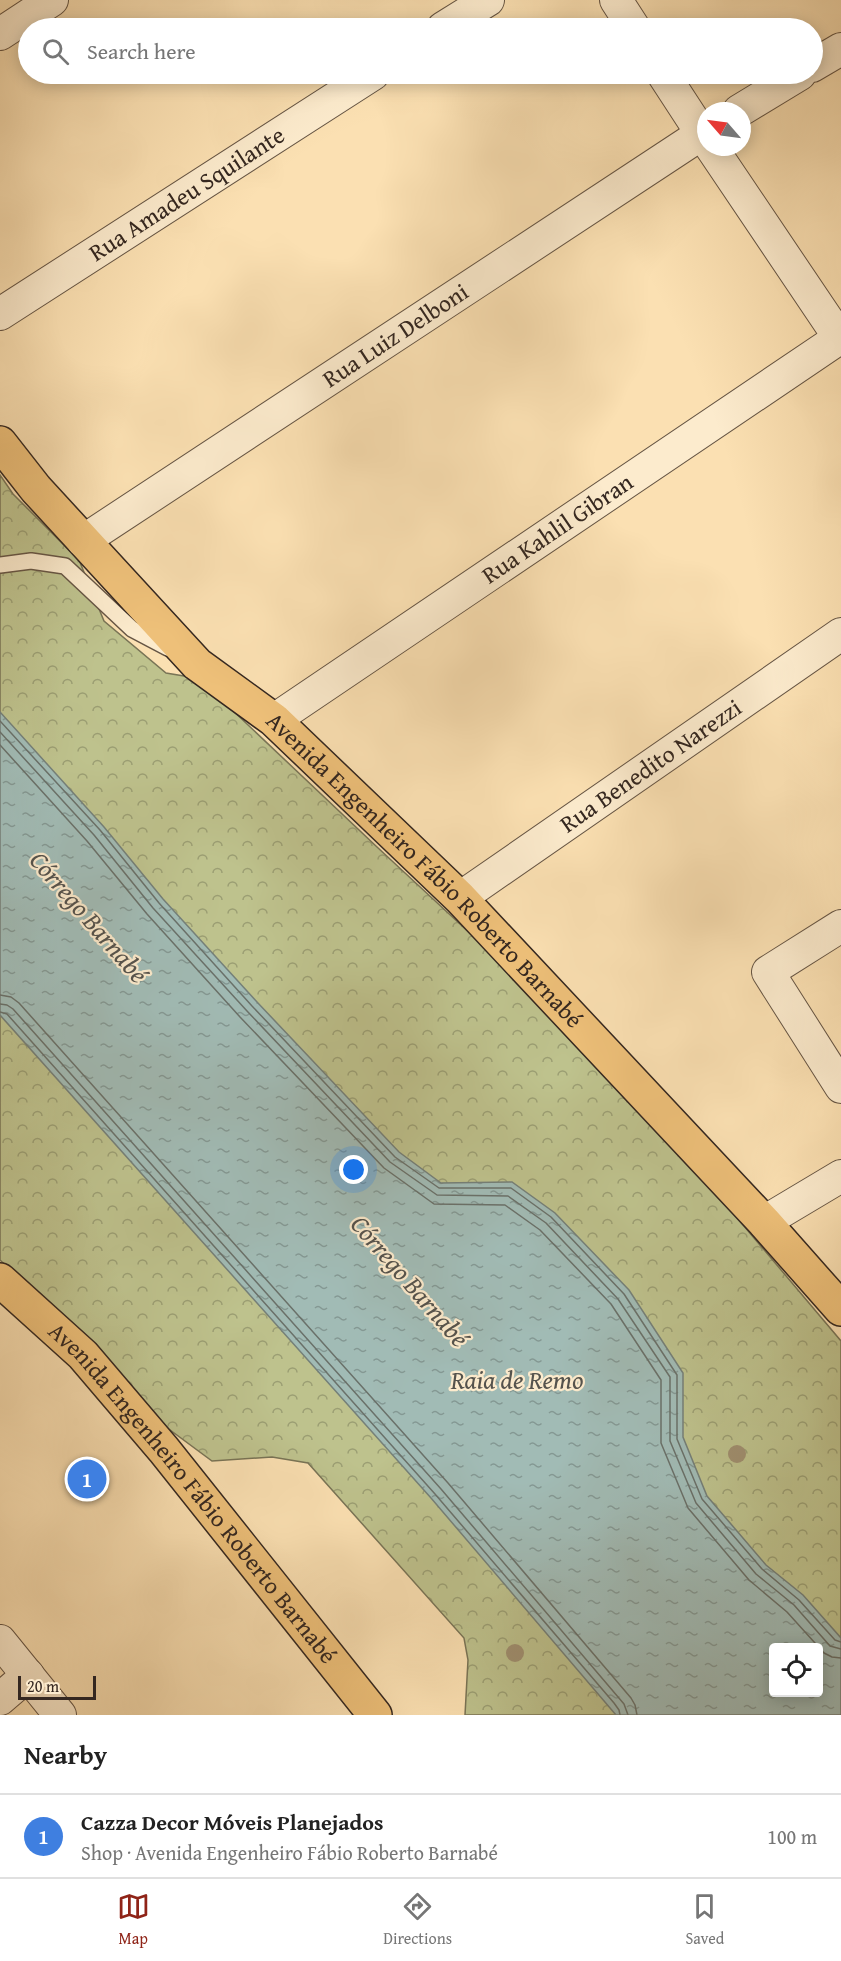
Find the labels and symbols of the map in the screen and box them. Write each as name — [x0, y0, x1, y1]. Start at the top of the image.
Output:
north arrow — [697, 102, 751, 156]
street label: Rua Amadeu Squilante — [82, 117, 291, 270]
street label: Rua Luiz Delboni — [315, 274, 475, 396]
street label: Rua Kahlil Gibran — [474, 464, 640, 592]
street label: Rua Benedito Narezzi — [552, 690, 749, 841]
street label: Avenida Engenheiro Fábio Roberto Barnabé — [259, 703, 591, 1036]
water label: Córrego Barnabé — [21, 842, 159, 993]
your location — [339, 1155, 368, 1184]
water label: Córrego Barnabé — [342, 1206, 480, 1357]
street label: Avenida Engenheiro Fábio Roberto Barnabé — [41, 1314, 346, 1671]
water label: Raia de Remo — [450, 1360, 583, 1399]
pin: 1 — [68, 1456, 106, 1502]
scale bar — [18, 1673, 96, 1700]

